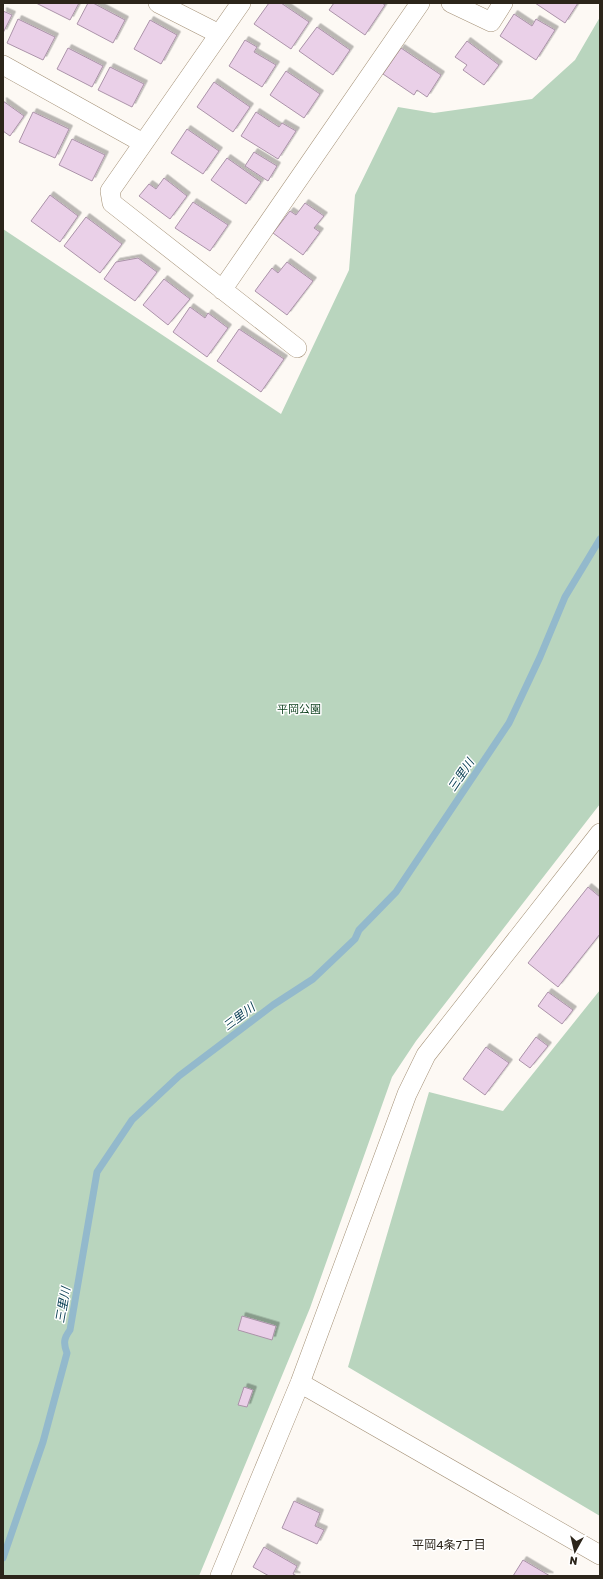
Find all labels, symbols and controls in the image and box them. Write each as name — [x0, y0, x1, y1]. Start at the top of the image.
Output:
park label: 平岡公園 — [277, 703, 321, 716]
water label: 三里川 — [445, 755, 478, 794]
water label: 三里川 — [220, 999, 259, 1033]
water label: 三里川 — [53, 1284, 73, 1324]
north arrow — [555, 1531, 595, 1571]
district label: 平岡4条7丁目 — [412, 1538, 486, 1552]
text: N — [569, 1553, 579, 1567]

